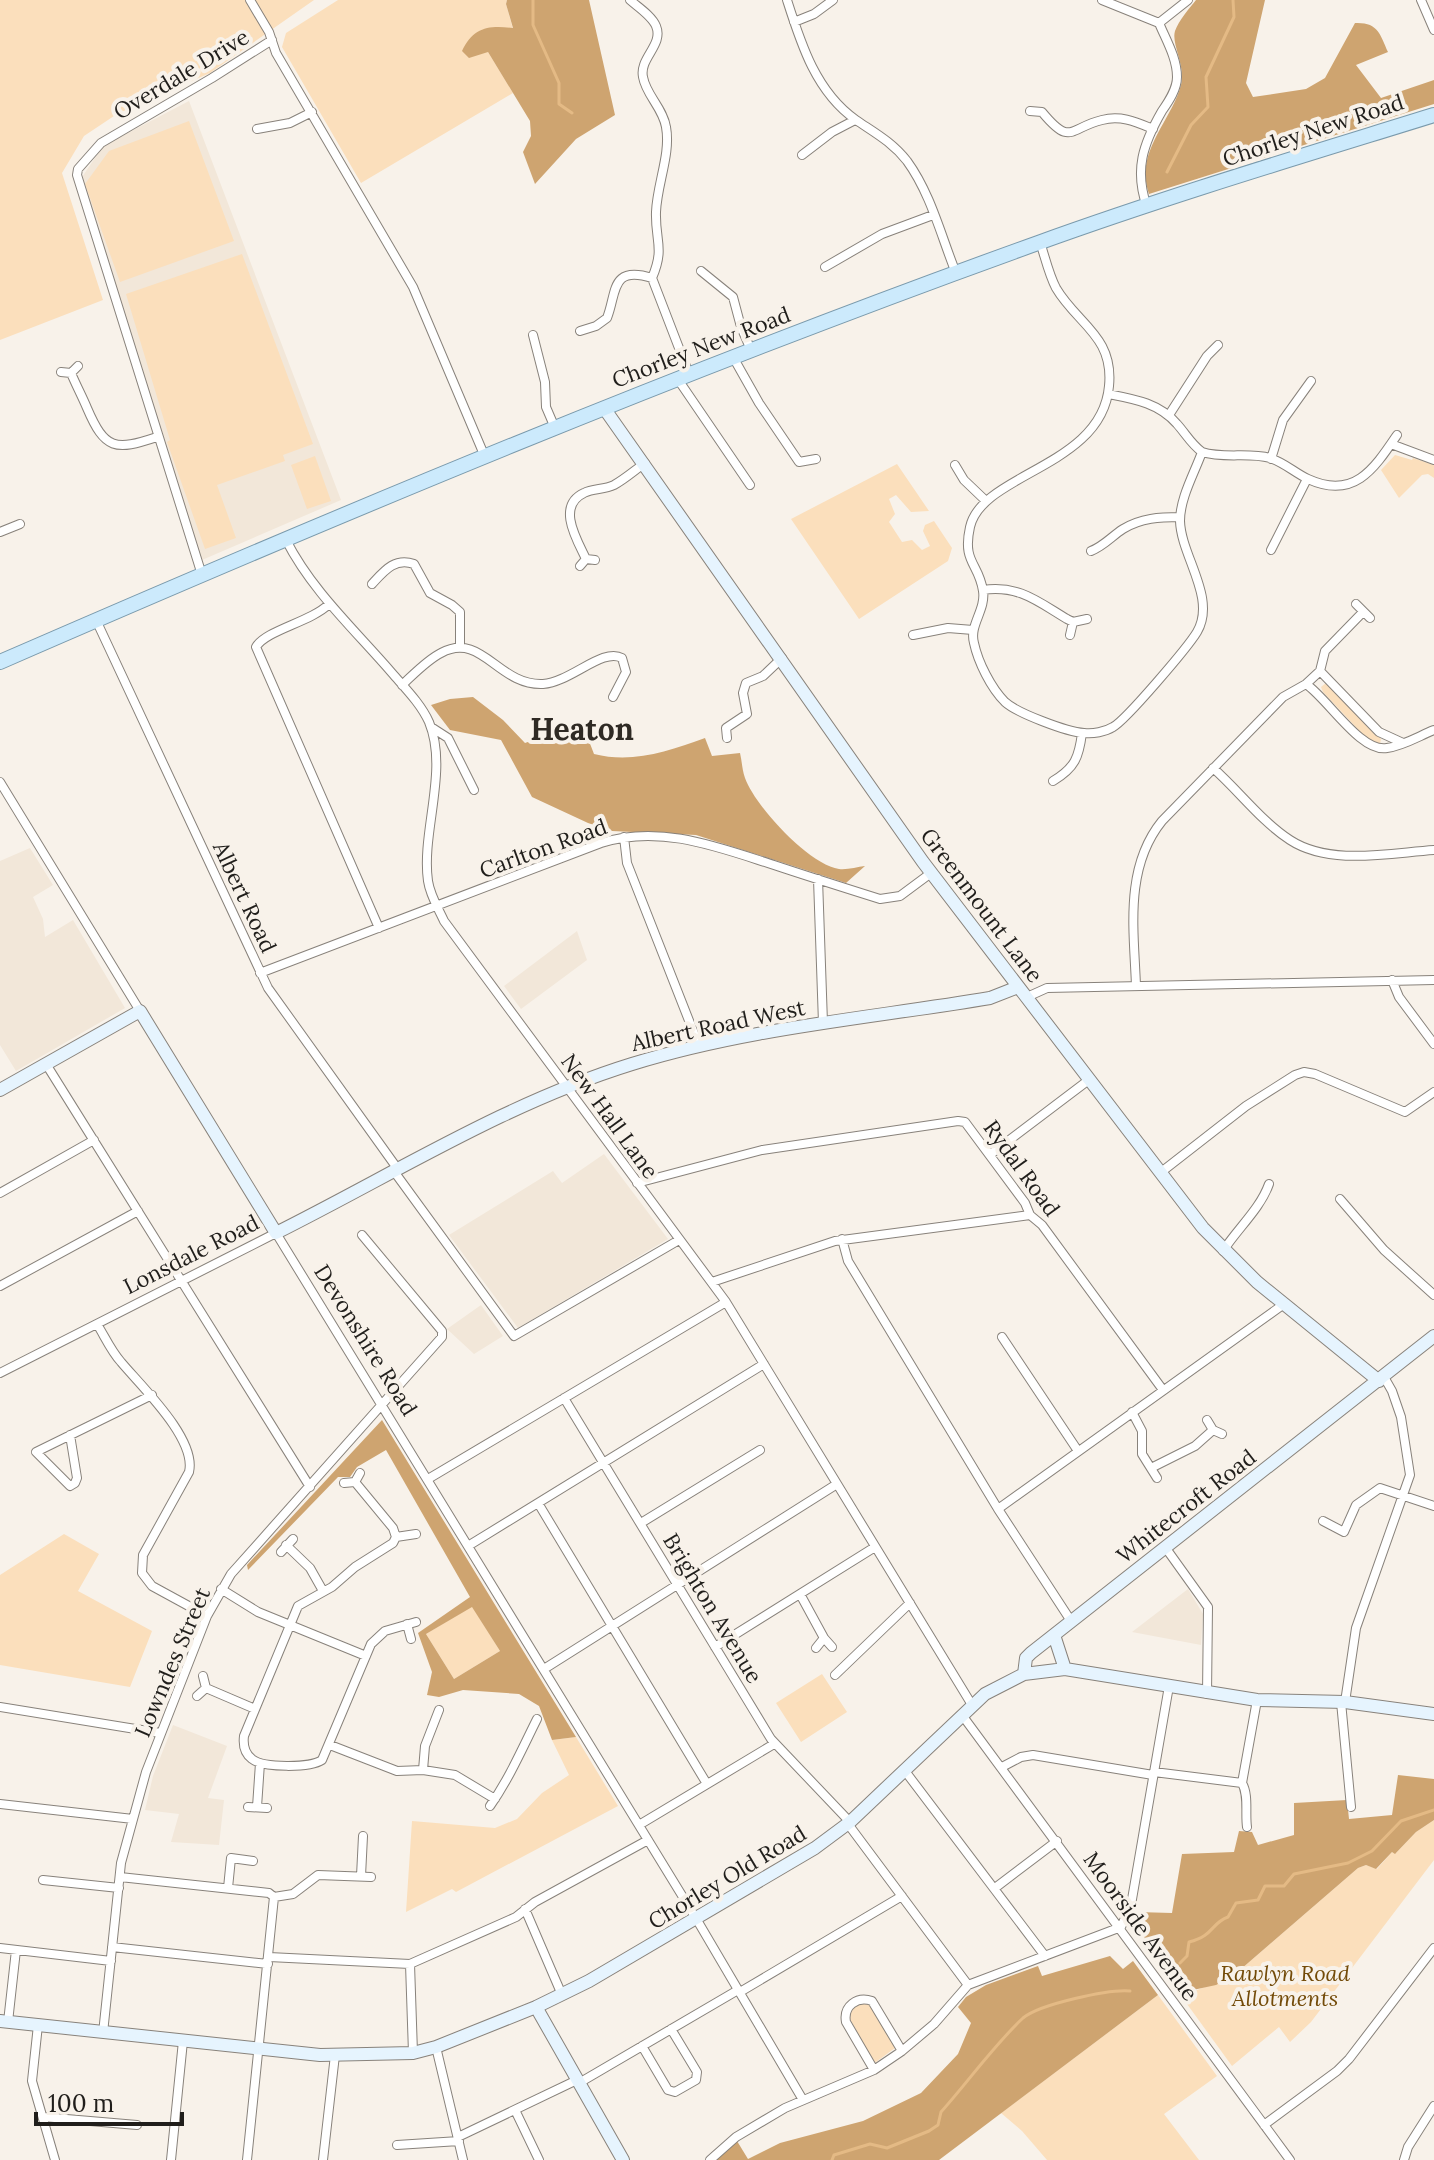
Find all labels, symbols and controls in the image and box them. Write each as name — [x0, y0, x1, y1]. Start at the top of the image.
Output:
street label: Overdale Drive — [108, 23, 254, 125]
street label: Chorley New Road — [1219, 87, 1407, 173]
street label: Chorley New Road — [608, 300, 794, 394]
district label: Heaton — [530, 710, 634, 748]
street label: Carlton Road — [475, 812, 611, 884]
street label: Greenmount Lane — [915, 822, 1049, 988]
street label: Albert Road — [207, 836, 283, 957]
street label: Albert Road West — [628, 993, 808, 1057]
street label: New Hall Lane — [555, 1048, 665, 1184]
street label: Rydal Road — [978, 1114, 1066, 1222]
street label: Lonsdale Road — [119, 1208, 263, 1300]
street label: Devonshire Road — [308, 1259, 424, 1421]
street label: Whitecroft Road — [1111, 1443, 1261, 1569]
street label: Brighton Avenue — [657, 1528, 769, 1688]
street label: Lowndes Street — [128, 1583, 216, 1741]
street label: Chorley Old Road — [643, 1819, 811, 1935]
street label: Moorside Avenue — [1078, 1846, 1204, 2006]
park label: Rawlyn Road Allotments — [1220, 1959, 1351, 2012]
scale bar — [36, 2076, 182, 2126]
text: 100 m — [48, 2088, 114, 2119]

